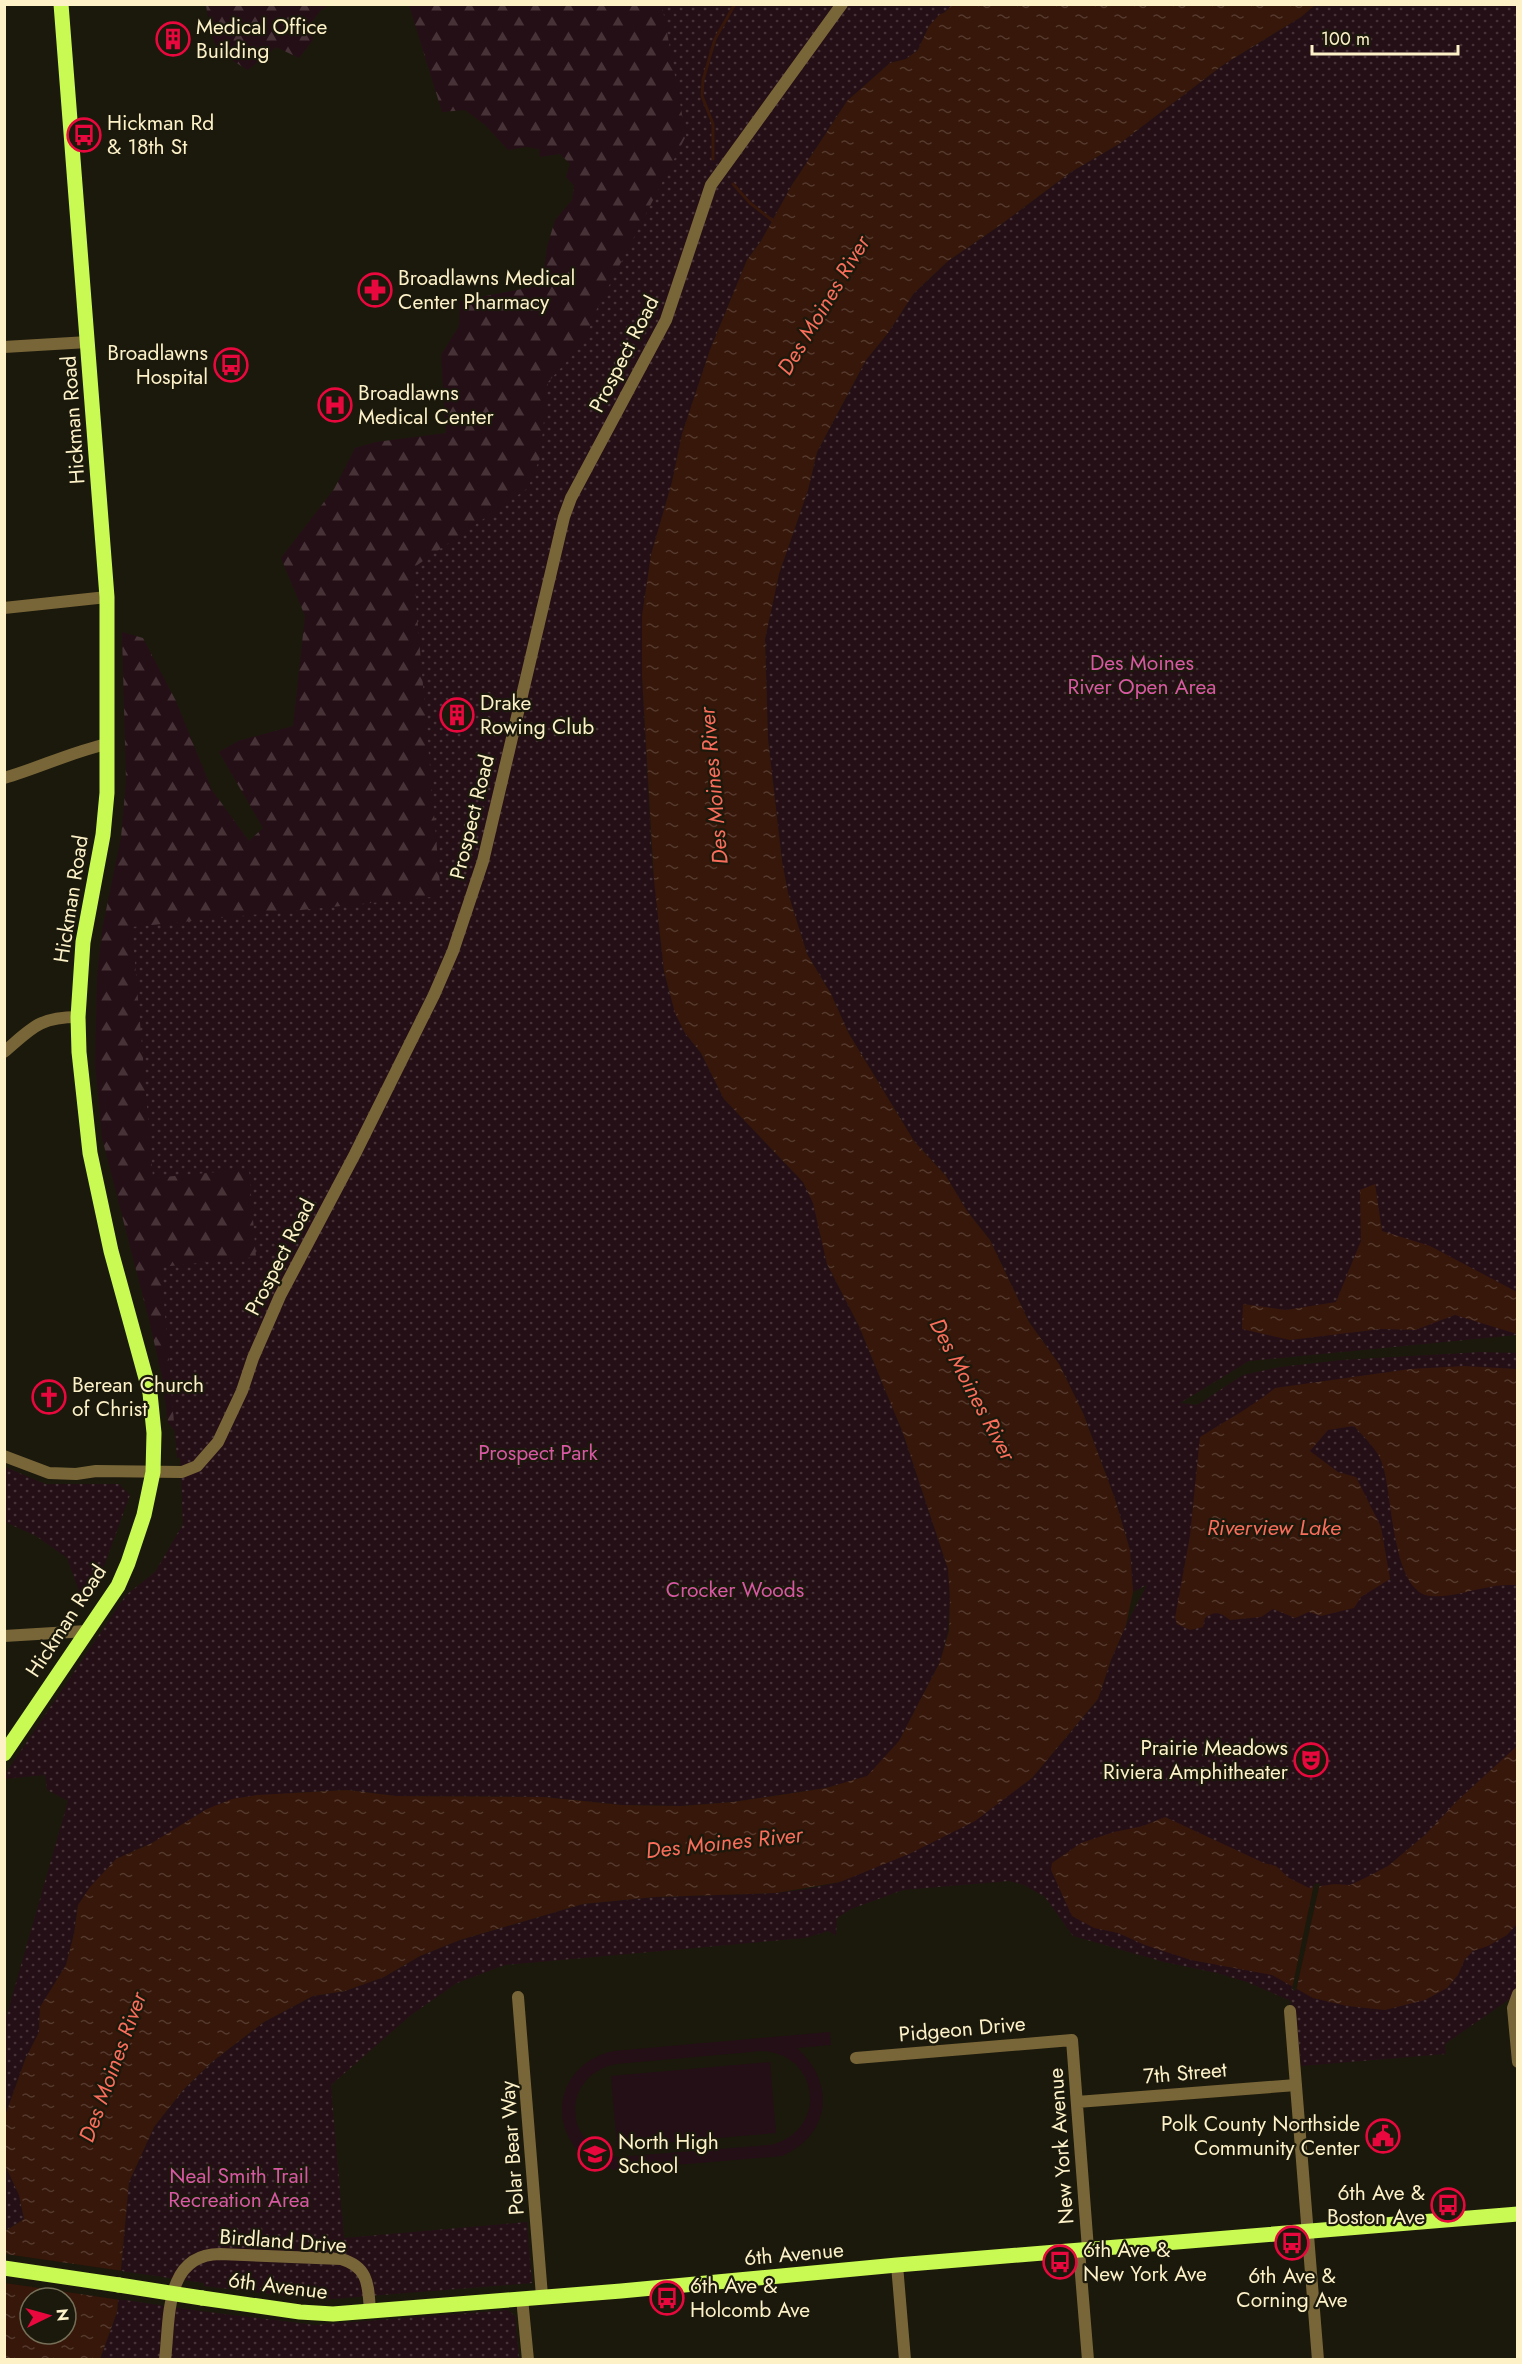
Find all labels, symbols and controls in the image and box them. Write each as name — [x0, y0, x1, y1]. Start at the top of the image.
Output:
place label: Medical Office Building — [196, 12, 328, 66]
scale bar — [1312, 18, 1458, 56]
building icon: Medical Office Building — [155, 21, 191, 57]
text: 100 m — [1321, 26, 1370, 52]
place label: Hickman Rd & 18th St — [107, 108, 214, 162]
bus stop icon: Hickman Rd & 18th St — [66, 117, 102, 153]
water label: Des Moines River — [769, 228, 878, 381]
place label: Broadlawns Medical Center Pharmacy — [398, 263, 575, 317]
pharmacy icon: Broadlawns Medical Center Pharmacy — [357, 272, 393, 308]
street label: Prospect Road — [582, 290, 666, 418]
place label: Broadlawns Hospital — [107, 338, 208, 392]
bus stop icon: Broadlawns Hospital — [213, 347, 249, 383]
street label: Hickman Road — [54, 355, 92, 485]
place label: Broadlawns Medical Center — [358, 378, 495, 432]
hospital icon: Broadlawns Medical Center — [317, 387, 353, 423]
park label: Des Moines River Open Area — [1068, 648, 1216, 702]
place label: Drake Rowing Club — [480, 688, 594, 742]
building icon: Drake Rowing Club — [439, 697, 475, 733]
water label: Des Moines River — [690, 704, 736, 866]
street label: Prospect Road — [442, 752, 502, 882]
street label: Hickman Road — [46, 833, 96, 965]
street label: Prospect Road — [238, 1193, 322, 1321]
water label: Des Moines River — [922, 1312, 1025, 1468]
place label: Berean Church of Christ — [72, 1370, 204, 1424]
church icon: Berean Church of Christ — [31, 1379, 67, 1415]
park label: Prospect Park — [478, 1438, 598, 1468]
water label: Riverview Lake — [1207, 1511, 1341, 1543]
street label: Hickman Road — [18, 1559, 114, 1683]
park label: Crocker Woods — [666, 1575, 804, 1605]
place label: Prairie Meadows Riviera Amphitheater — [1103, 1733, 1289, 1787]
theatre icon: Prairie Meadows Riviera Amphitheater — [1293, 1742, 1329, 1778]
water label: Des Moines River — [644, 1818, 806, 1866]
water label: Des Moines River — [70, 1986, 155, 2146]
street label: Pidgeon Drive — [897, 2008, 1027, 2049]
street label: 7th Street — [1142, 2054, 1228, 2092]
street label: New York Avenue — [1041, 2067, 1081, 2225]
street label: Polar Bear Way — [492, 2079, 532, 2216]
place label: Polk County Northside Community Center — [1161, 2109, 1361, 2163]
public building icon: Polk County Northside Community Center — [1365, 2118, 1401, 2154]
place label: North High School — [618, 2127, 719, 2181]
school or university icon: North High School — [577, 2136, 613, 2172]
park label: Neal Smith Trail Recreation Area — [168, 2161, 310, 2215]
place label: 6th Ave & Boston Ave — [1327, 2178, 1425, 2232]
bus stop icon: 6th Ave & Boston Ave — [1430, 2187, 1466, 2223]
street label: Birdland Drive — [218, 2222, 348, 2260]
bus stop icon: 6th Ave & Corning Ave — [1274, 2225, 1310, 2261]
street label: 6th Avenue — [743, 2235, 845, 2273]
place label: 6th Ave & New York Ave — [1083, 2235, 1207, 2289]
bus stop icon: 6th Ave & New York Ave — [1042, 2244, 1078, 2280]
place label: 6th Ave & Corning Ave — [1236, 2261, 1348, 2315]
street label: 6th Avenue — [227, 2265, 330, 2307]
place label: 6th Ave & Holcomb Ave — [690, 2271, 810, 2325]
bus stop icon: 6th Ave & Holcomb Ave — [649, 2280, 685, 2316]
north arrow — [18, 2286, 78, 2346]
text: N — [50, 2307, 74, 2322]

